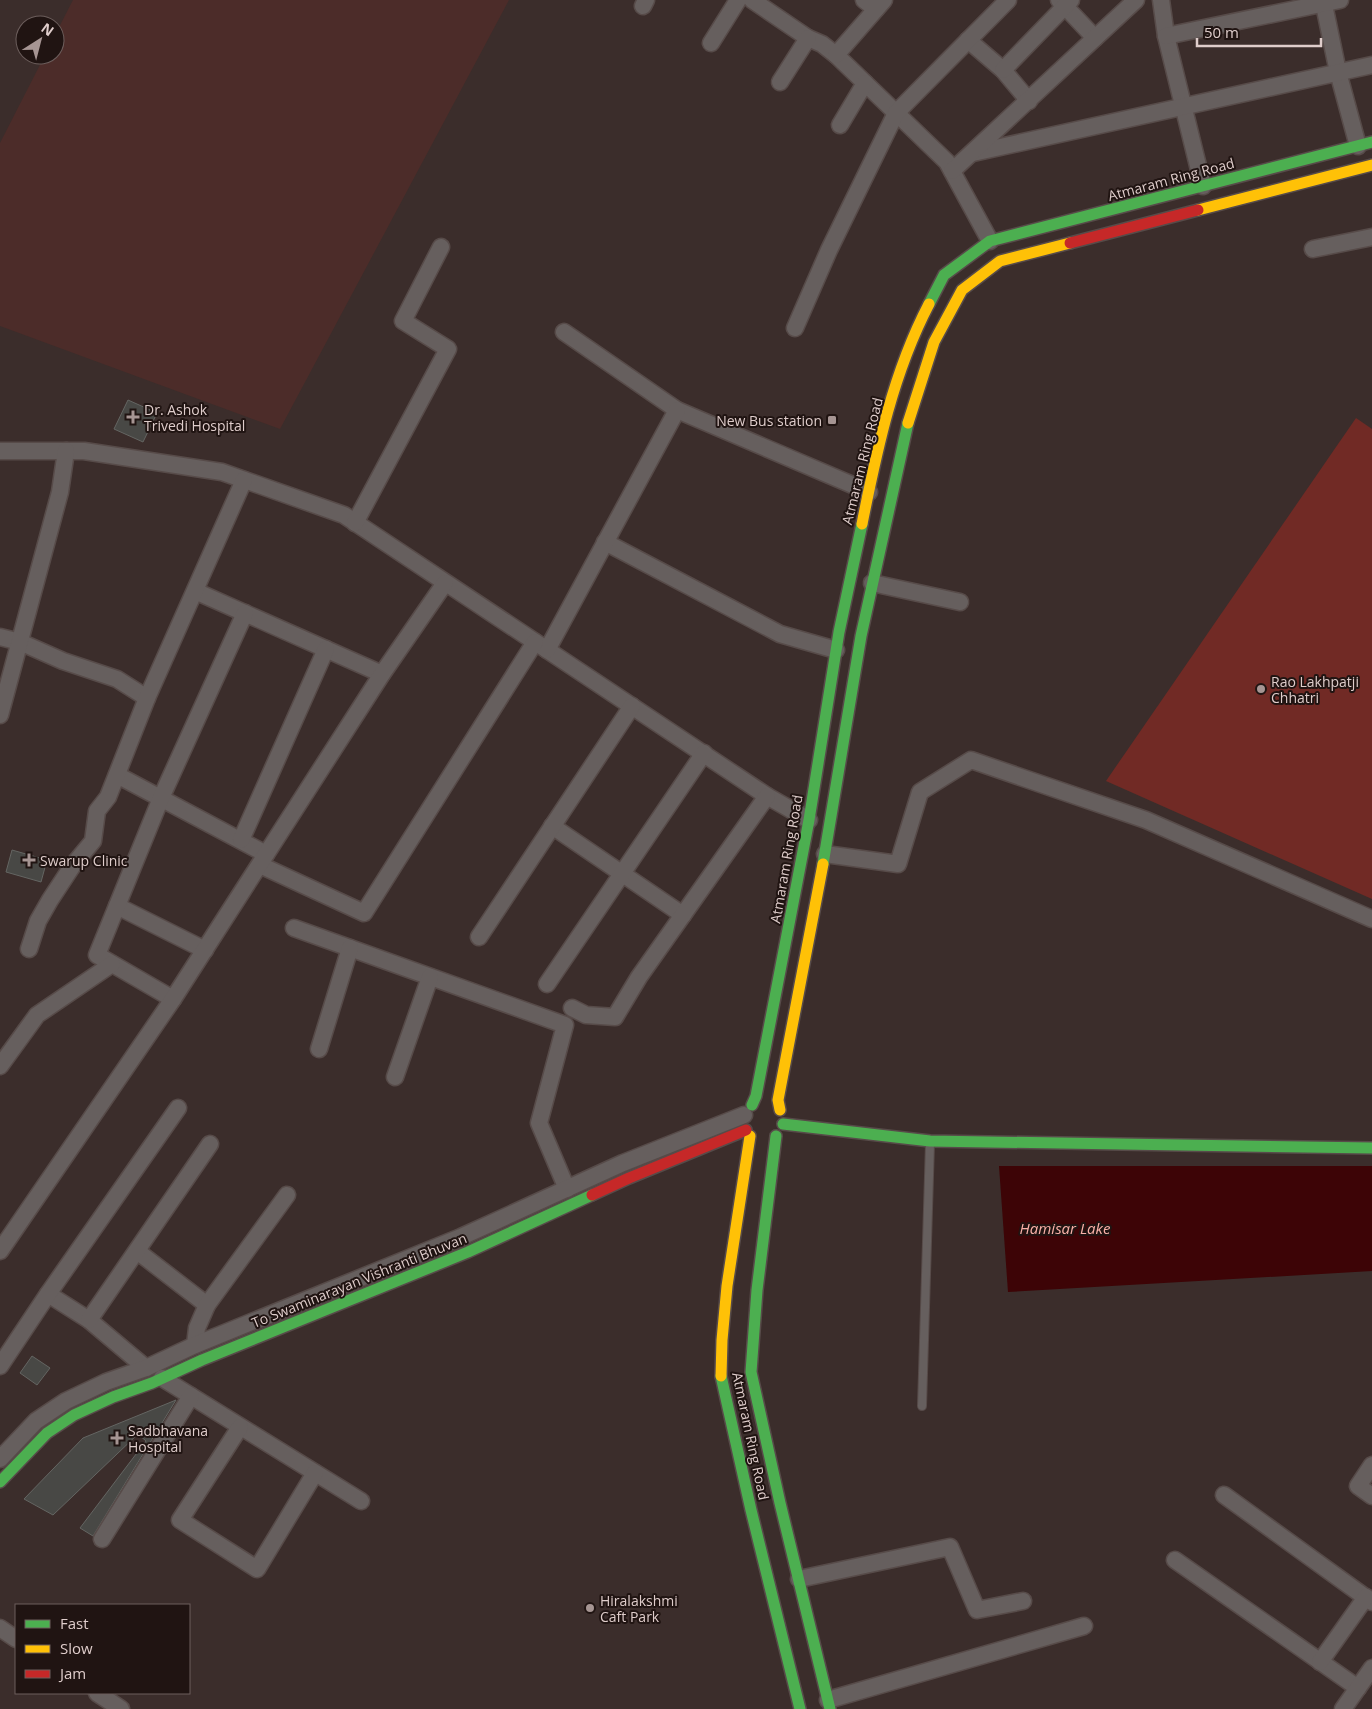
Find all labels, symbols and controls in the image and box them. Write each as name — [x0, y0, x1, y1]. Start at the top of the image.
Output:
north arrow — [15, 15, 65, 65]
scale bar — [1197, 15, 1321, 47]
text: N — [38, 18, 58, 40]
text: 50 m — [1204, 22, 1239, 42]
street label: Atmaram Ring Road — [1106, 153, 1236, 205]
street label: Atmaram Ring Road — [837, 396, 887, 526]
place label: Dr. Ashok Trivedi Hospital — [144, 400, 245, 435]
marker: Dr. Ashok Trivedi Hospital — [126, 410, 140, 424]
place label: New Bus station — [716, 411, 822, 430]
marker: New Bus station — [826, 414, 838, 426]
place label: Rao Lakhpatji Chhatri — [1271, 672, 1359, 707]
marker: Rao Lakhpatji Chhatri — [1255, 683, 1267, 695]
street label: Atmaram Ring Road — [765, 793, 807, 925]
place label: Swarup Clinic — [40, 851, 128, 870]
marker: Swarup Clinic — [22, 853, 36, 867]
water label: Hamisar Lake — [1020, 1218, 1111, 1238]
street label: To Swaminarayan Vishranti Bhuvan — [249, 1228, 469, 1332]
street label: Atmaram Ring Road — [728, 1370, 774, 1502]
place label: Sadbhavana Hospital — [128, 1421, 208, 1456]
marker: Sadbhavana Hospital — [110, 1431, 124, 1445]
place label: Hiralakshmi Caft Park — [600, 1591, 678, 1626]
marker: Hiralakshmi Caft Park — [584, 1602, 596, 1614]
legend — [15, 1604, 190, 1694]
text: Fast — [60, 1613, 89, 1633]
text: Slow — [60, 1638, 93, 1658]
text: Jam — [58, 1663, 86, 1683]

